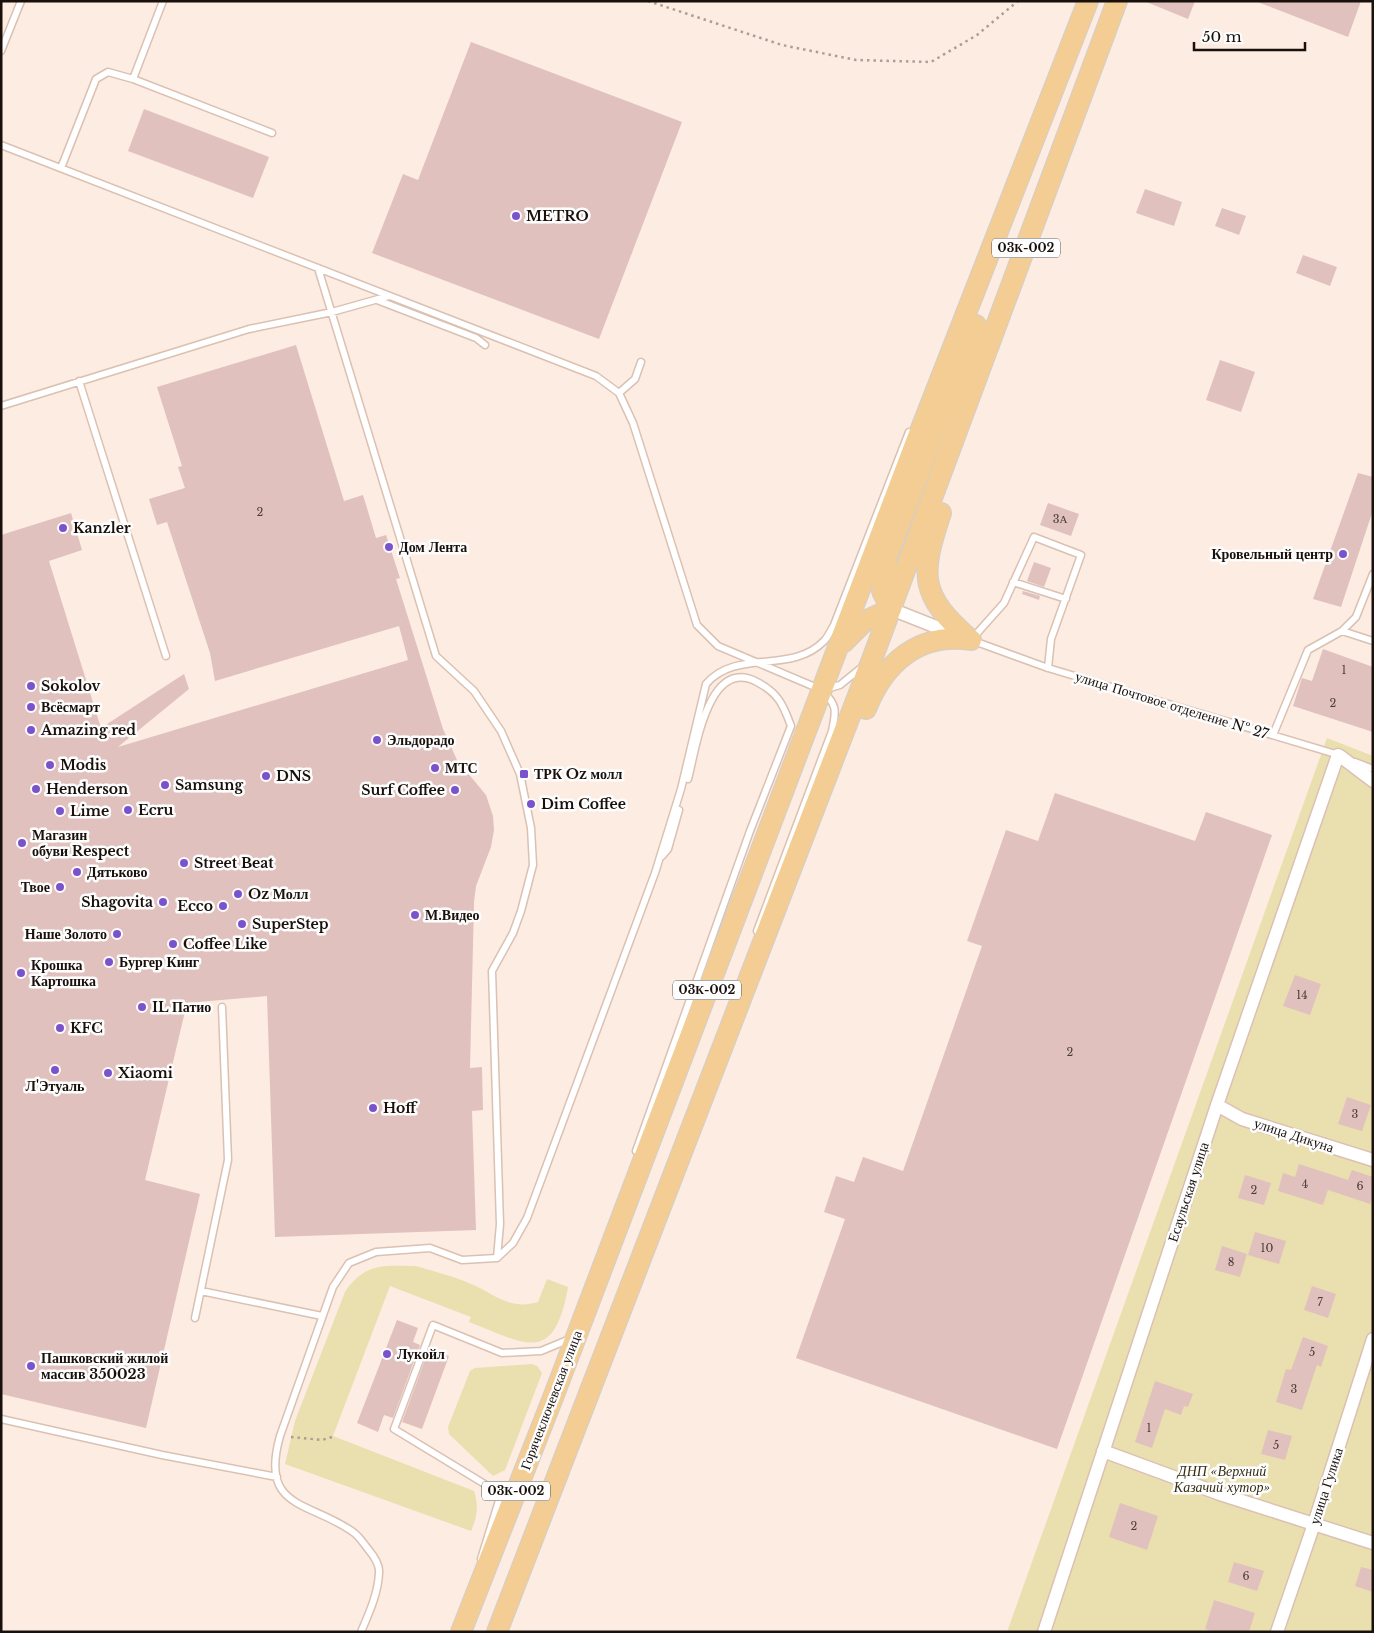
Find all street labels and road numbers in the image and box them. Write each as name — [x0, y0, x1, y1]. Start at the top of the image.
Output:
road number: 03К-002 — [992, 238, 1060, 258]
street label: улица Почтовое отделение № 27 — [1073, 667, 1272, 743]
road number: 03К-002 — [673, 980, 741, 1000]
street label: улица Дикуна — [1252, 1114, 1337, 1157]
street label: Есаульская улица — [1163, 1139, 1213, 1244]
street label: Горячеключевская улица — [516, 1327, 586, 1472]
street label: улица Гулика — [1305, 1445, 1347, 1527]
road number: 03К-002 — [482, 1482, 550, 1500]

